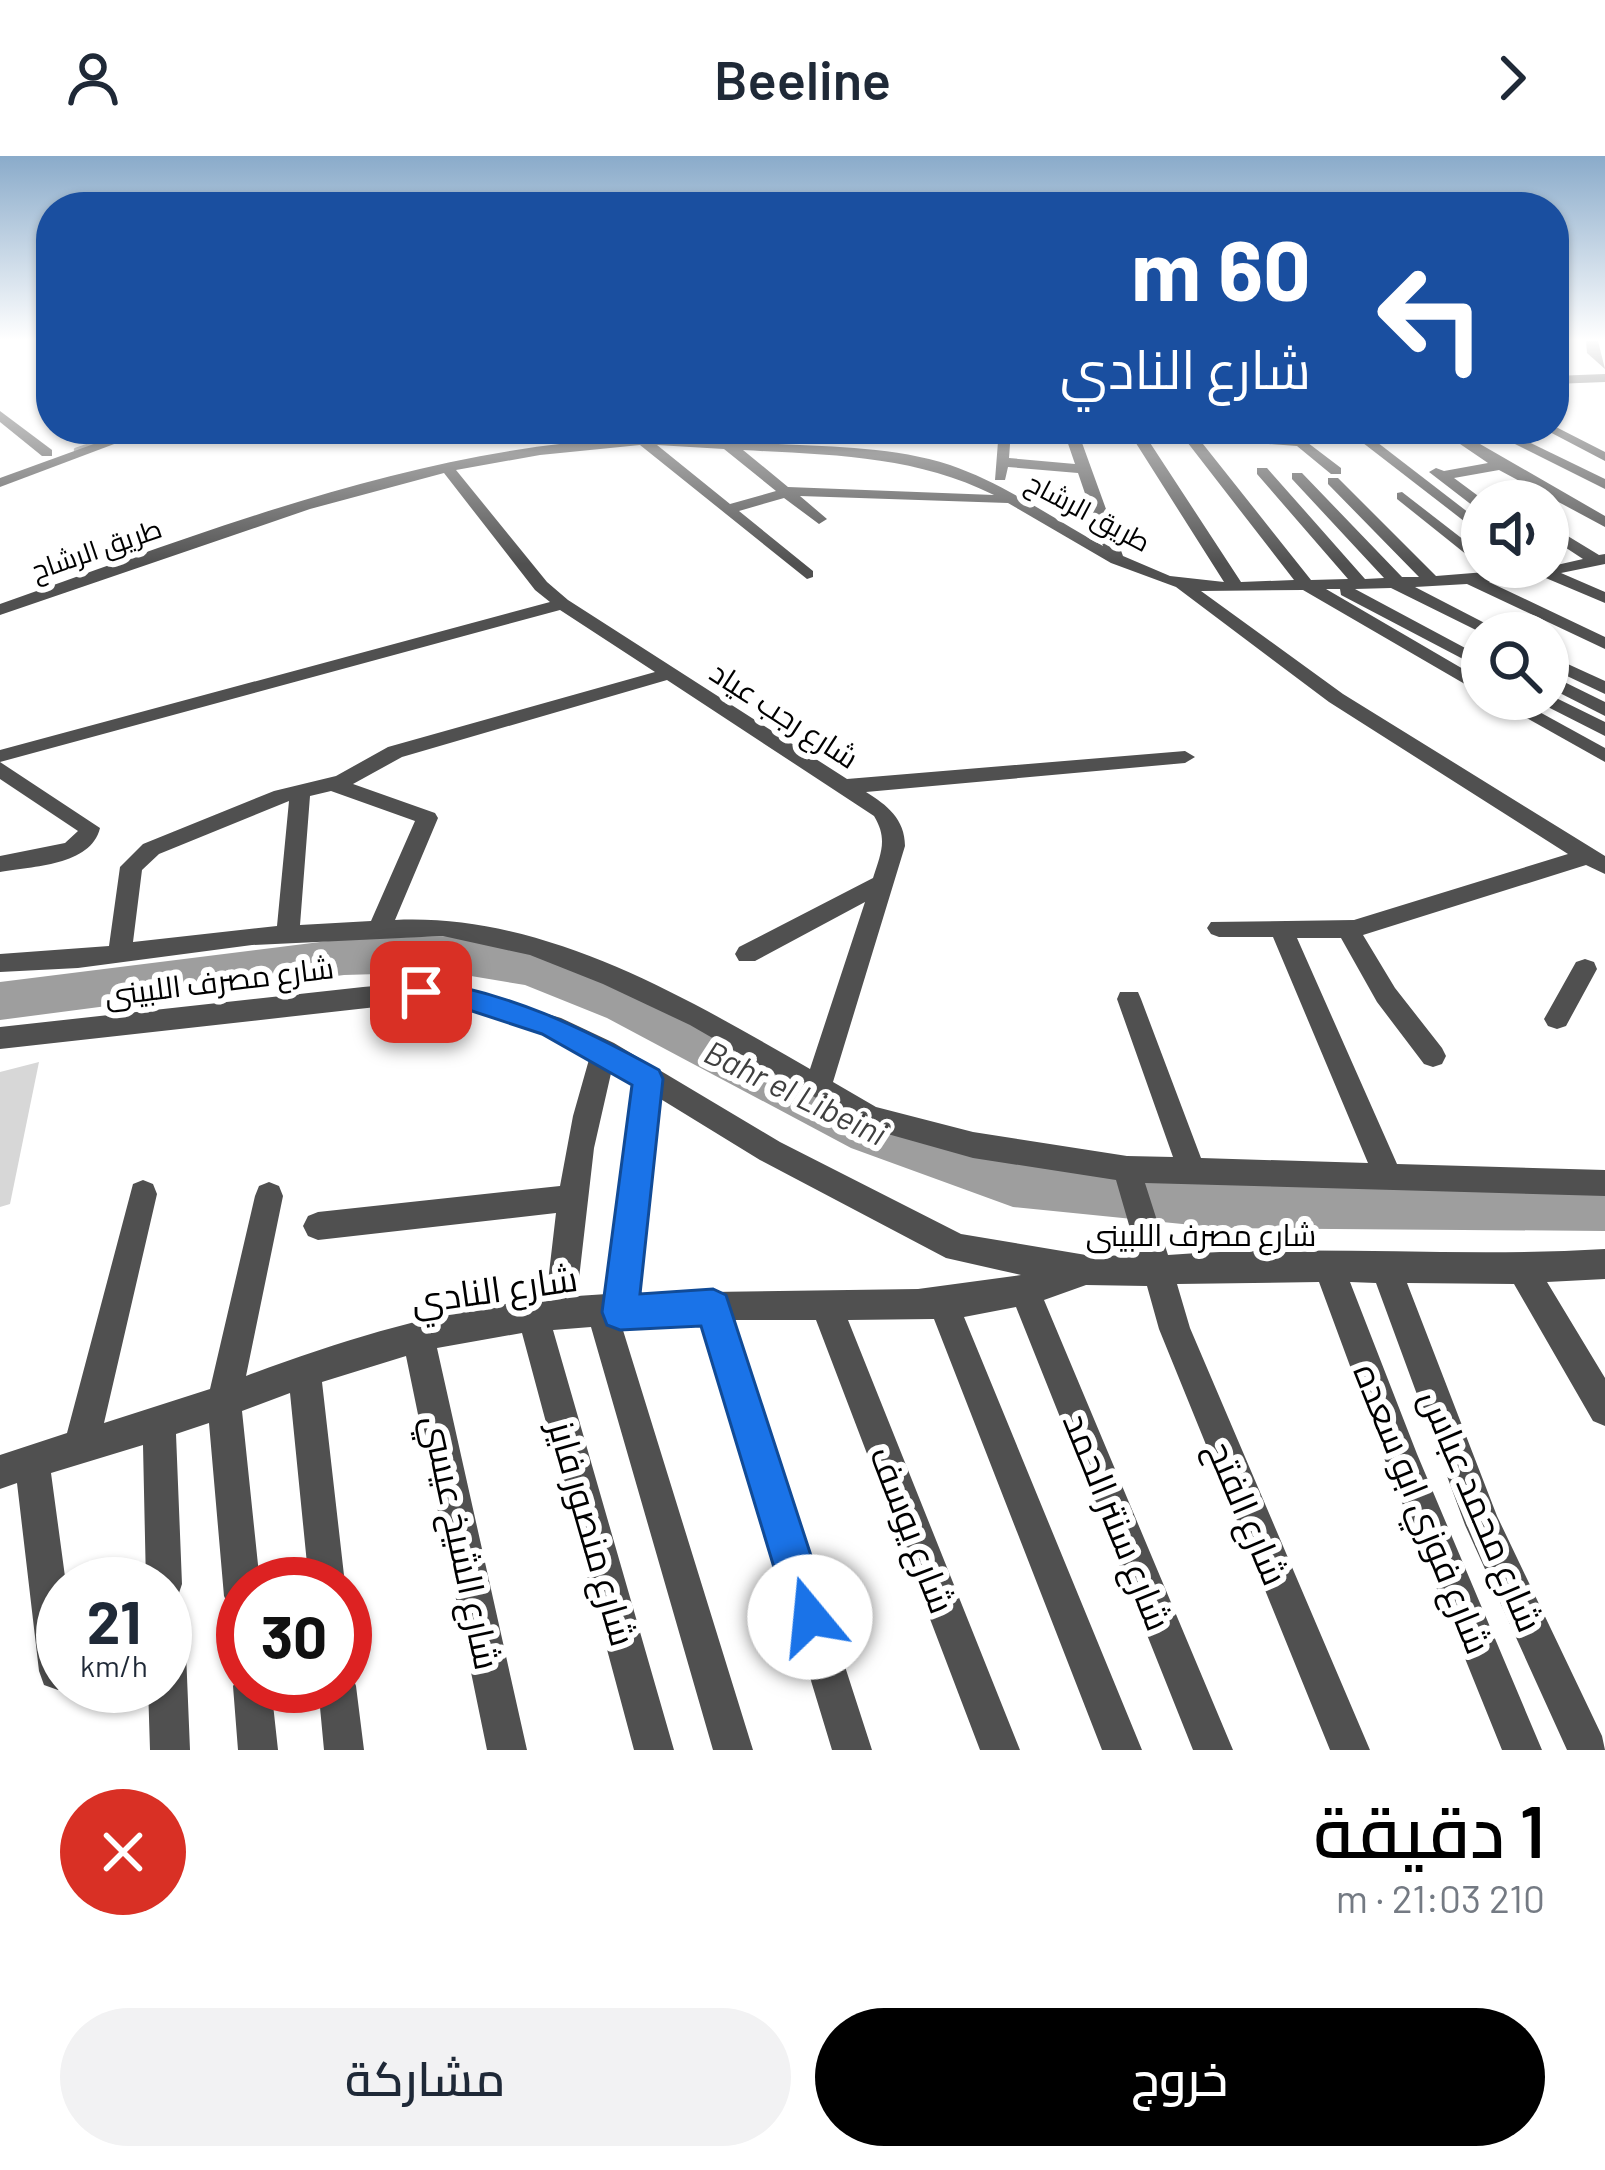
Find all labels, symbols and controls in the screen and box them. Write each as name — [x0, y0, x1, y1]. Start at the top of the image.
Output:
icon: person — [60, 45, 126, 111]
icon: forward — [1479, 45, 1545, 111]
text: Beeline — [714, 46, 891, 111]
text: 60 m — [1131, 217, 1311, 318]
icon: left — [1353, 240, 1509, 396]
text: شارع النادي — [1060, 335, 1311, 400]
street label: طريق الرشاح — [1020, 465, 1156, 561]
map controls — [1461, 480, 1569, 720]
button: sound — [1461, 480, 1569, 588]
street label: طريق الرشاح — [27, 511, 167, 589]
button: search — [1461, 612, 1569, 720]
street label: شارع رجب عياد — [702, 653, 866, 778]
pin — [370, 941, 472, 1043]
street label: شارع مصرف اللبينى — [102, 948, 336, 1016]
icon: arrive — [388, 959, 454, 1025]
water label: Bahr el Libeini — [699, 1031, 893, 1153]
street label: شارع مصرف اللبينى — [1086, 1216, 1316, 1256]
street label: شارع النادي — [408, 1255, 581, 1329]
street label: شارع فوزي ابو سعده — [1339, 1357, 1502, 1662]
street label: شارع محمد عباس — [1408, 1383, 1553, 1639]
street label: شارع سنتر الحمد — [1051, 1406, 1182, 1638]
street label: شارع الشيخ عيسي — [408, 1411, 511, 1675]
street label: شارع منصور فايز — [536, 1414, 647, 1652]
street label: شارع الفتح — [1195, 1433, 1299, 1593]
street label: شارع يوسف — [858, 1440, 965, 1620]
position arrow — [747, 1554, 873, 1680]
speed limit sign: 30 — [216, 1557, 372, 1713]
text: 21 — [87, 1584, 141, 1656]
text: km/h — [80, 1647, 148, 1683]
text: 1 دقيقة — [1313, 1786, 1545, 1872]
button: close — [60, 1789, 186, 1915]
text: 210 m · 21:03 — [1336, 1874, 1545, 1921]
button: مشاركة — [60, 2008, 791, 2146]
button: خروج — [815, 2008, 1545, 2146]

